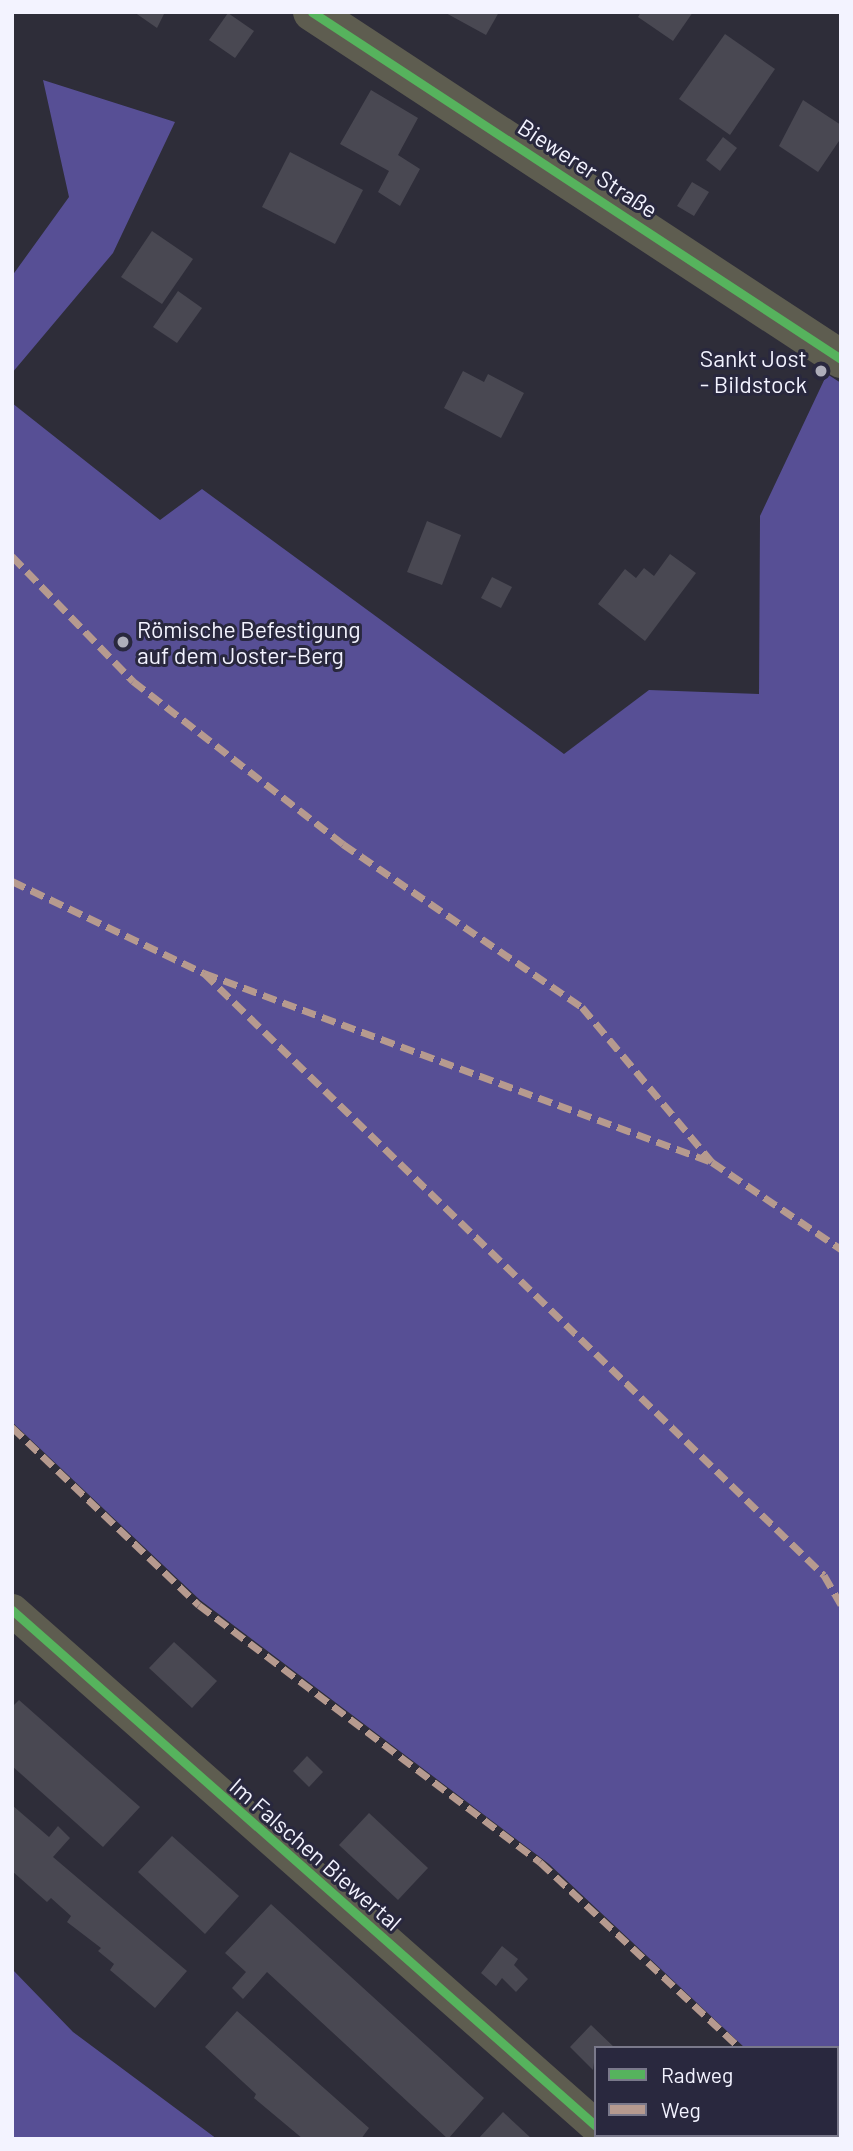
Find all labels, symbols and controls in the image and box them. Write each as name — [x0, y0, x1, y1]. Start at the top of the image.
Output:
street label: Biewerer Straße — [513, 113, 663, 223]
place label: Sankt Jost - Bildstock — [700, 344, 807, 398]
marker: Sankt Jost - Bildstock — [813, 363, 829, 379]
place label: Römische Befestigung auf dem Joster-Berg — [137, 615, 361, 669]
marker: Römische Befestigung auf dem Joster-Berg — [115, 634, 131, 650]
street label: Im Falschen Biewertal — [225, 1772, 407, 1936]
legend — [594, 2046, 839, 2137]
text: Radweg — [661, 2062, 733, 2087]
text: Weg — [661, 2097, 701, 2122]

